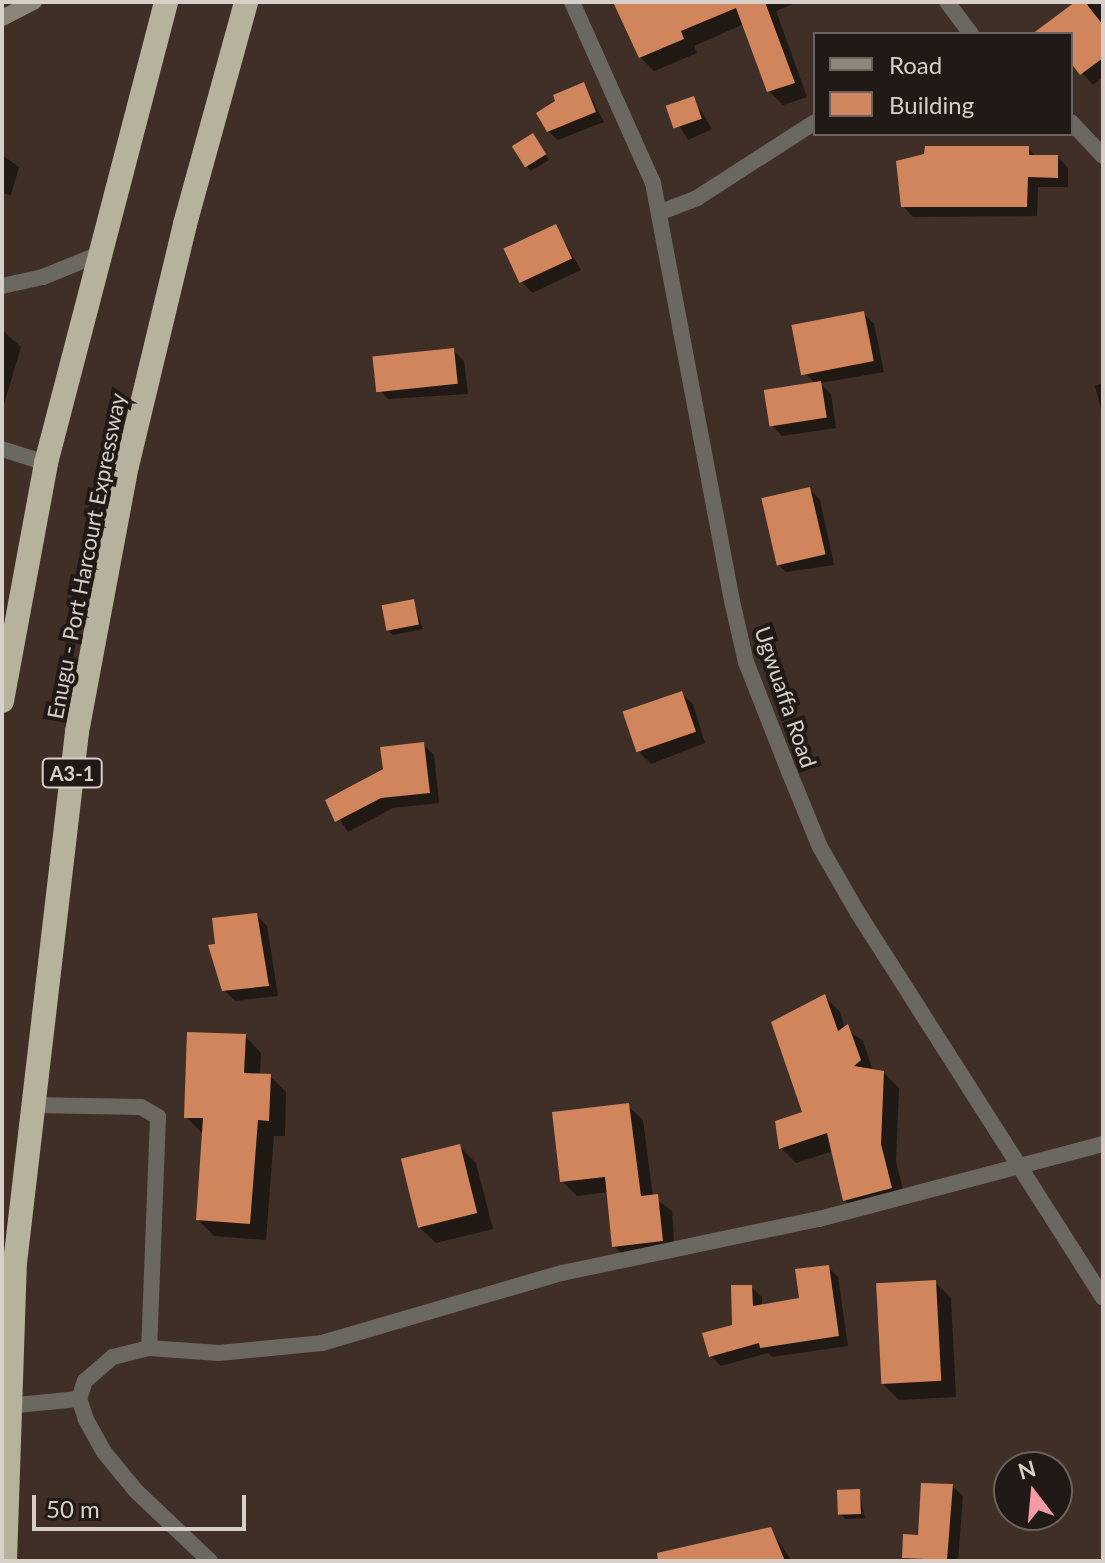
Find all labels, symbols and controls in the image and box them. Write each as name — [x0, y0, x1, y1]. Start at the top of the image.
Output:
legend — [813, 32, 1073, 136]
text: Road — [889, 50, 942, 79]
text: Building — [889, 90, 974, 119]
street label: Enugu - Port Harcourt Expressway — [41, 391, 131, 721]
street label: Ugwuaffa Road — [750, 623, 822, 771]
road number: A3-1 — [40, 757, 104, 789]
north arrow — [993, 1451, 1073, 1531]
text: N — [1015, 1454, 1039, 1485]
scale bar — [36, 1479, 250, 1529]
text: 50 m — [46, 1494, 100, 1523]

